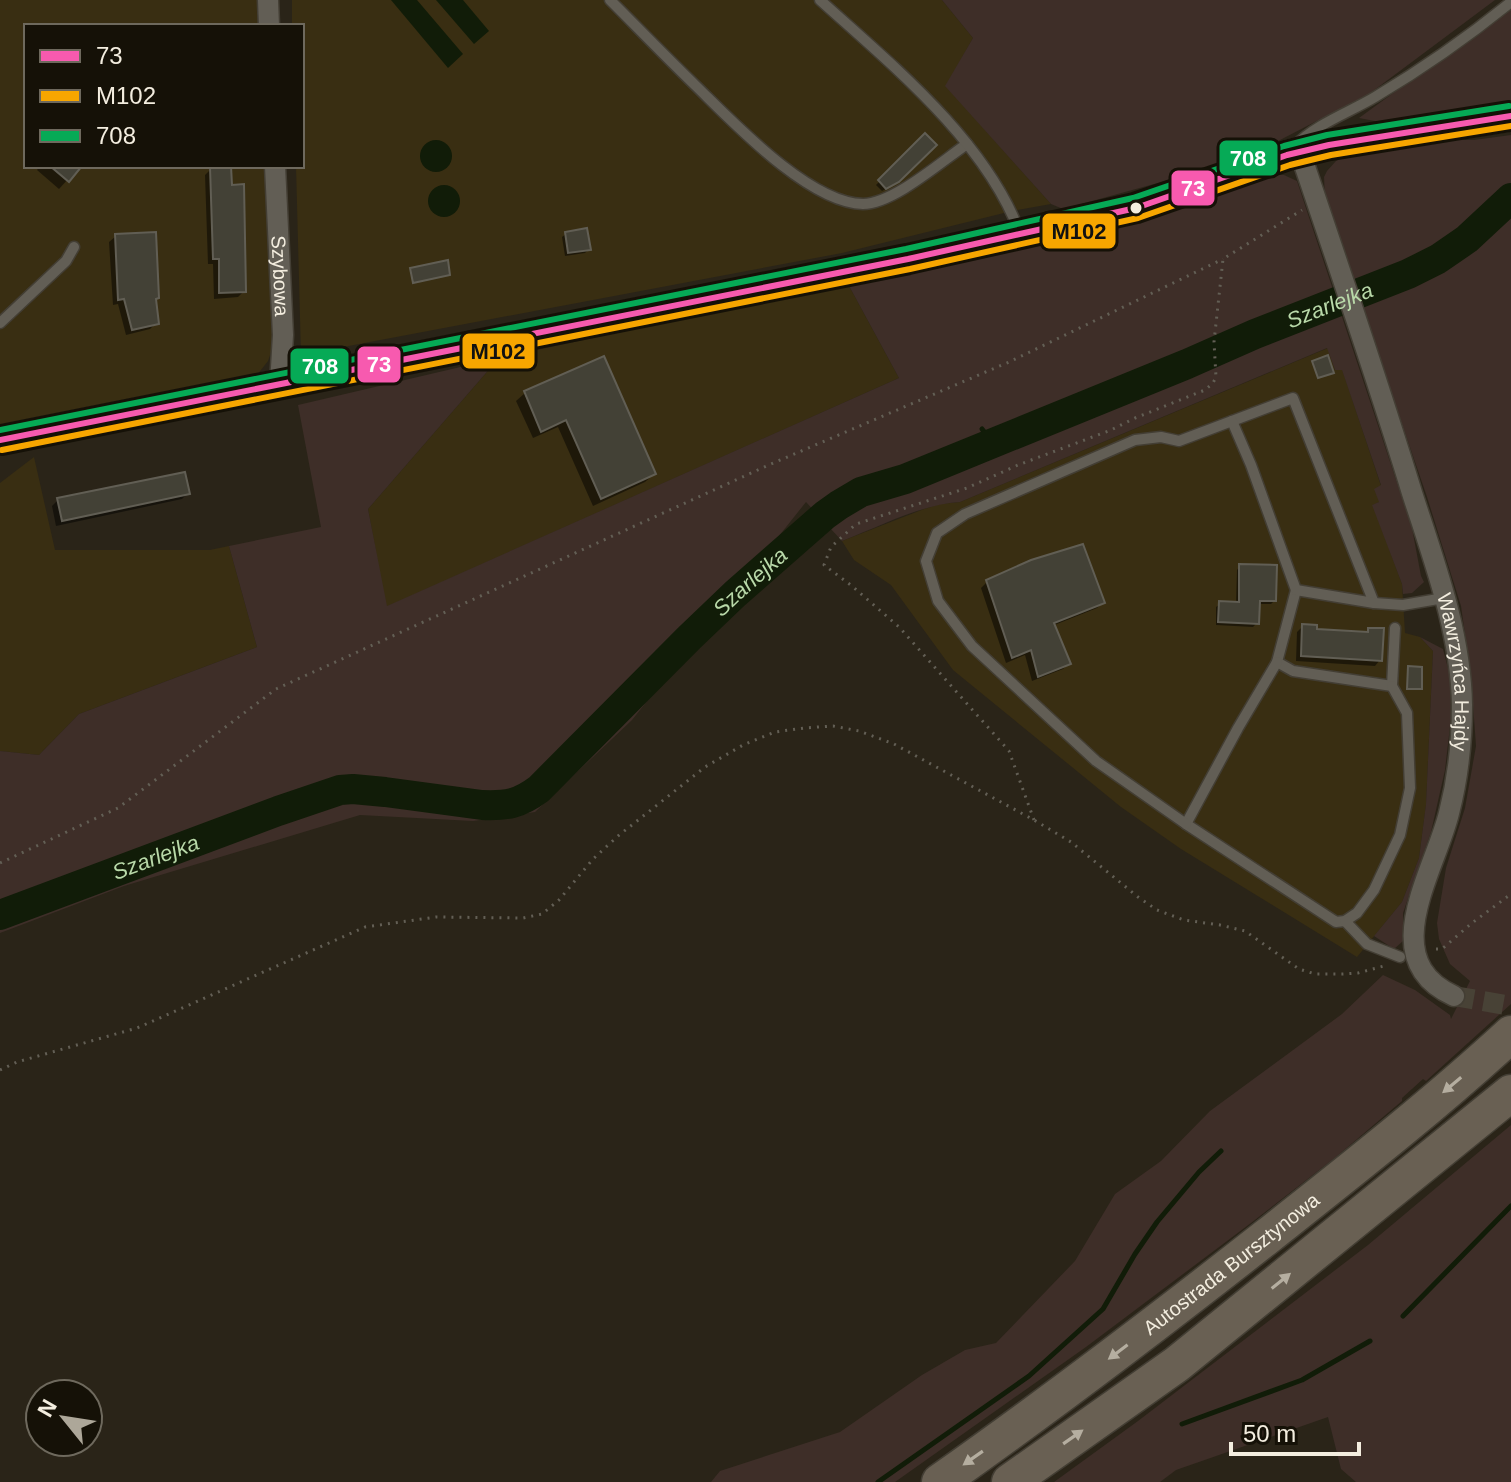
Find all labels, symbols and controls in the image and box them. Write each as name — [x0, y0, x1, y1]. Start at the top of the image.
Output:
legend — [24, 24, 304, 168]
text: 73 — [96, 42, 123, 69]
text: M102 — [96, 82, 156, 109]
text: 708 — [96, 122, 136, 149]
line badge: 708 — [1218, 139, 1279, 177]
text: 708 — [1230, 146, 1266, 171]
line badge: 73 — [1170, 169, 1216, 207]
text: 73 — [1181, 176, 1205, 201]
unlabelled marker — [1128, 200, 1144, 216]
line badge: M102 — [1041, 212, 1117, 250]
text: M102 — [1051, 219, 1107, 244]
street label: Szybowa — [267, 235, 293, 318]
water label: Szarlejka — [1283, 277, 1376, 333]
line badge: M102 — [461, 332, 536, 370]
text: M102 — [470, 339, 526, 364]
line badge: 73 — [356, 345, 402, 384]
line badge: 708 — [289, 347, 350, 385]
text: 73 — [367, 352, 391, 377]
text: 708 — [302, 354, 338, 379]
water label: Szarlejka — [708, 542, 792, 621]
street label: Wawrzyńca Hajdy — [1433, 591, 1473, 752]
water label: Szarlejka — [109, 829, 202, 884]
one-way arrow — [1443, 1076, 1463, 1093]
street label: Autostrada Bursztynowa — [1139, 1188, 1324, 1339]
one-way arrow — [1271, 1273, 1291, 1289]
one-way arrow — [1107, 1343, 1128, 1359]
north arrow — [24, 1378, 104, 1458]
text: N — [32, 1395, 62, 1421]
scale bar — [1231, 1406, 1359, 1456]
text: 50 m — [1243, 1420, 1296, 1447]
one-way arrow — [1063, 1430, 1084, 1445]
one-way arrow — [963, 1450, 984, 1466]

